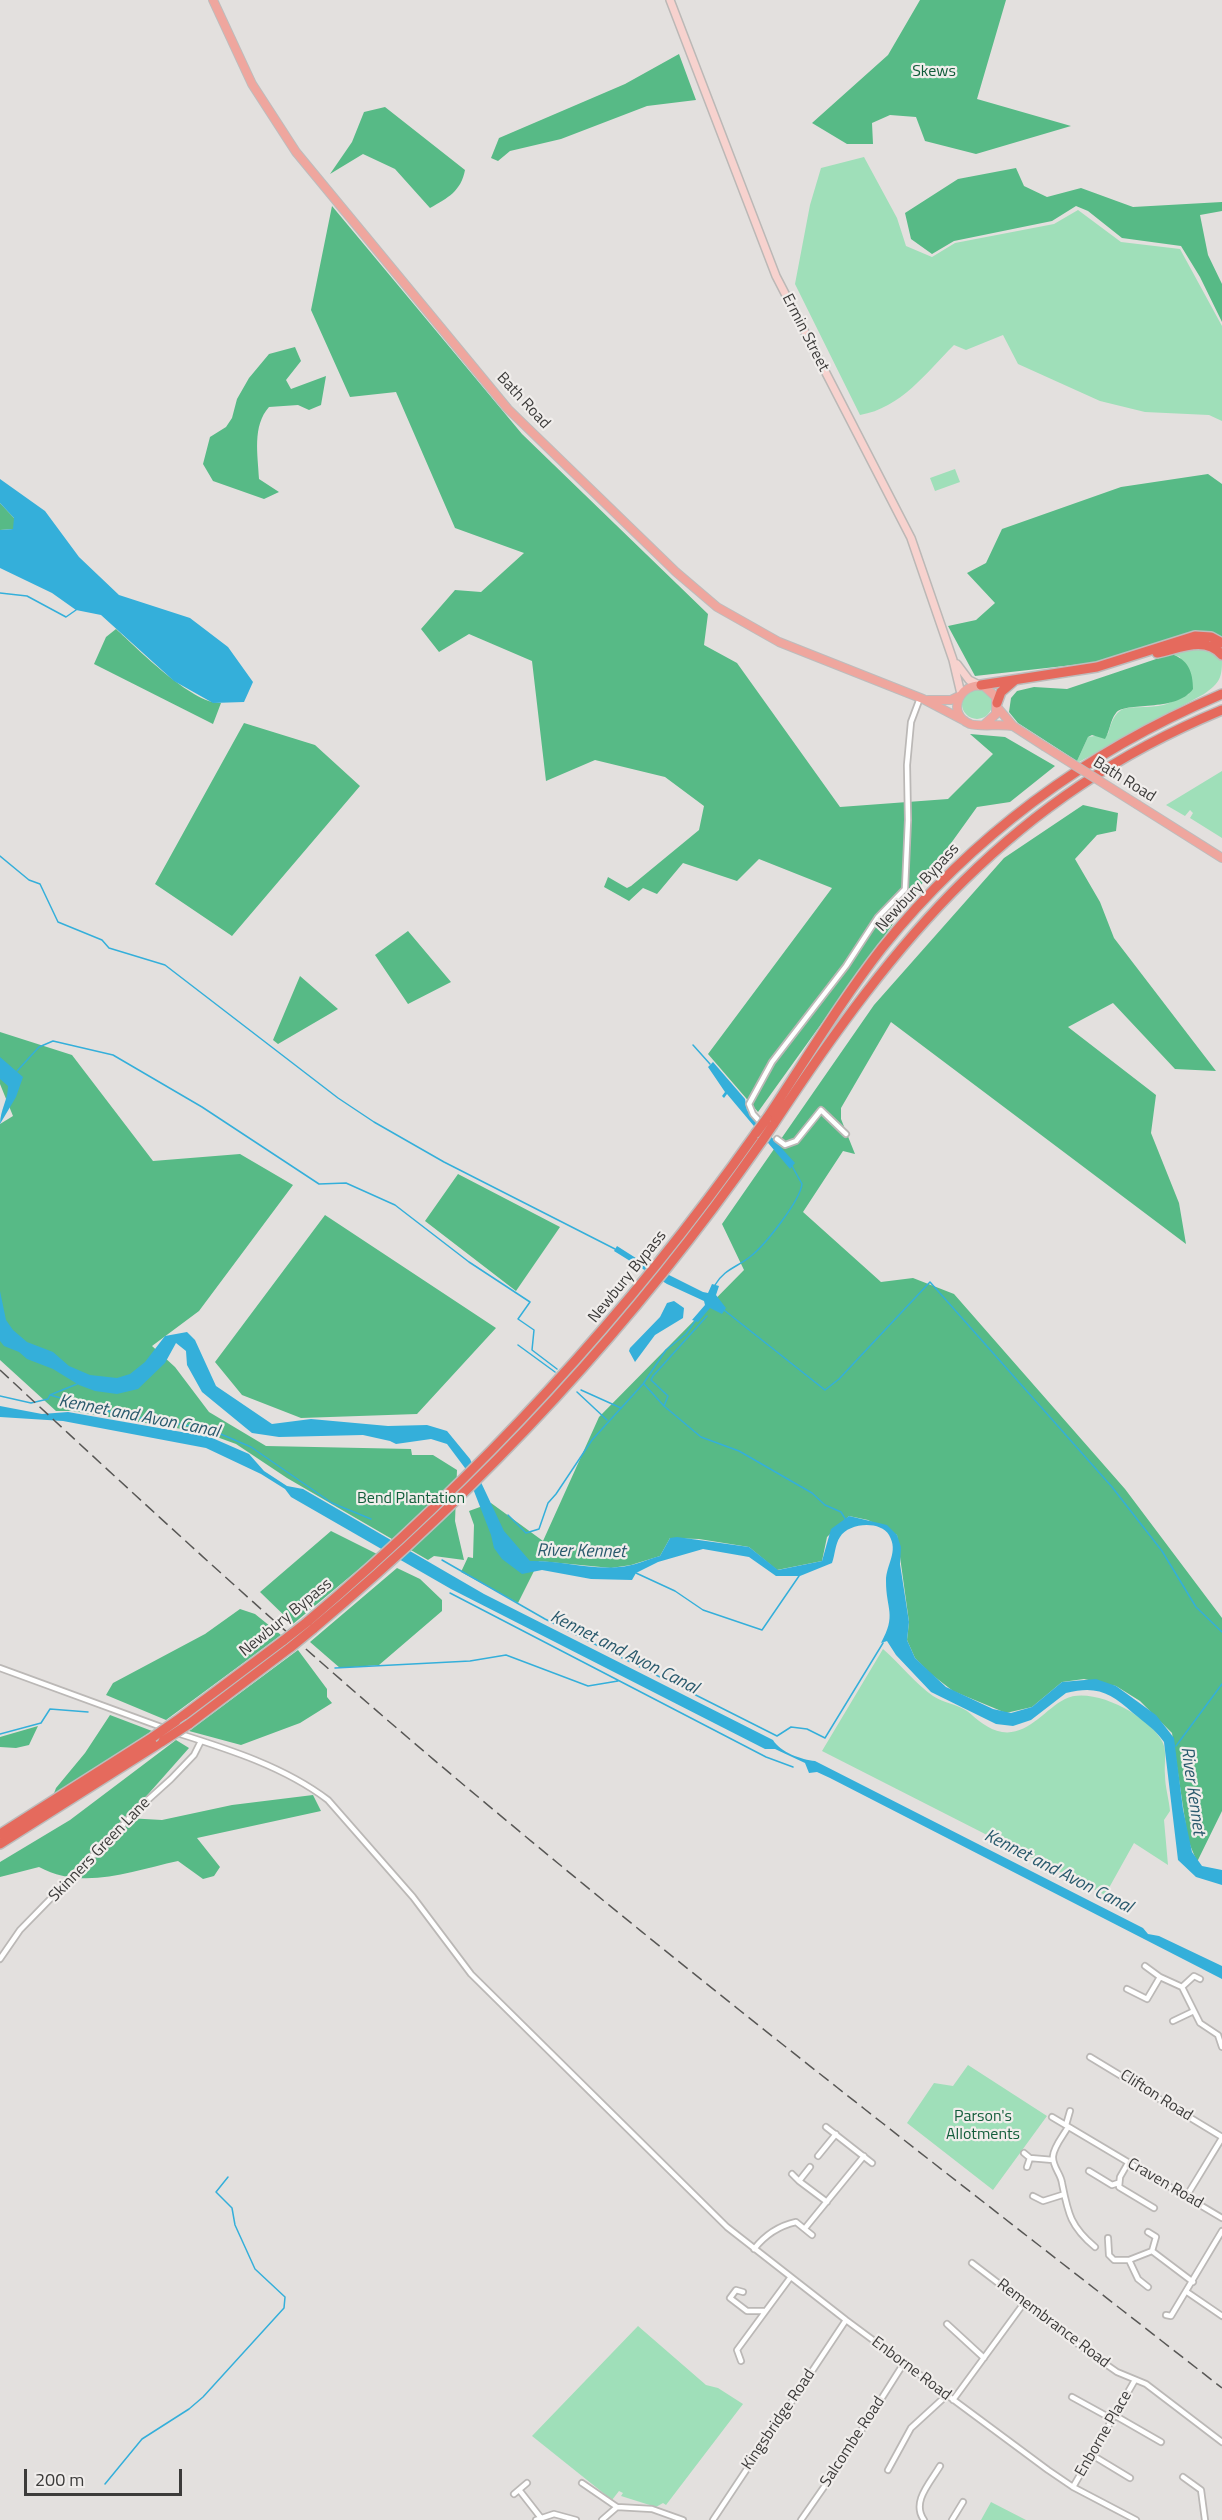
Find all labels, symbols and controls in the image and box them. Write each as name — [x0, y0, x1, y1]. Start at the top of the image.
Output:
park label: Skews — [912, 62, 956, 82]
street label: Ermin Street — [777, 291, 833, 375]
street label: Bath Road — [492, 369, 554, 433]
street label: Bath Road — [1089, 753, 1159, 807]
street label: Newbury Bypass — [872, 840, 964, 936]
street label: Newbury Bypass — [585, 1227, 671, 1327]
water label: Kennet and Avon Canal — [57, 1391, 221, 1443]
park label: Bend Plantation — [357, 1489, 465, 1509]
water label: River Kennet — [536, 1540, 626, 1564]
street label: Newbury Bypass — [236, 1575, 336, 1661]
water label: Kennet and Avon Canal — [546, 1606, 702, 1700]
water label: River Kennet — [1175, 1745, 1209, 1837]
street label: Skinners Green Lane — [45, 1794, 155, 1906]
water label: Kennet and Avon Canal — [980, 1825, 1136, 1919]
street label: Clifton Road — [1116, 2066, 1196, 2126]
park label: Parson's Allotments — [946, 2107, 1020, 2145]
street label: Craven Road — [1124, 2155, 1206, 2213]
street label: Remembrance Road — [993, 2275, 1113, 2373]
street label: Enborne Road — [867, 2333, 955, 2405]
street label: Kingsbridge Road — [738, 2366, 820, 2474]
street label: Enborne Place — [1072, 2388, 1136, 2480]
street label: Salcombe Road — [817, 2393, 889, 2491]
scale bar — [27, 2457, 184, 2495]
text: 200 m — [35, 2466, 84, 2493]

